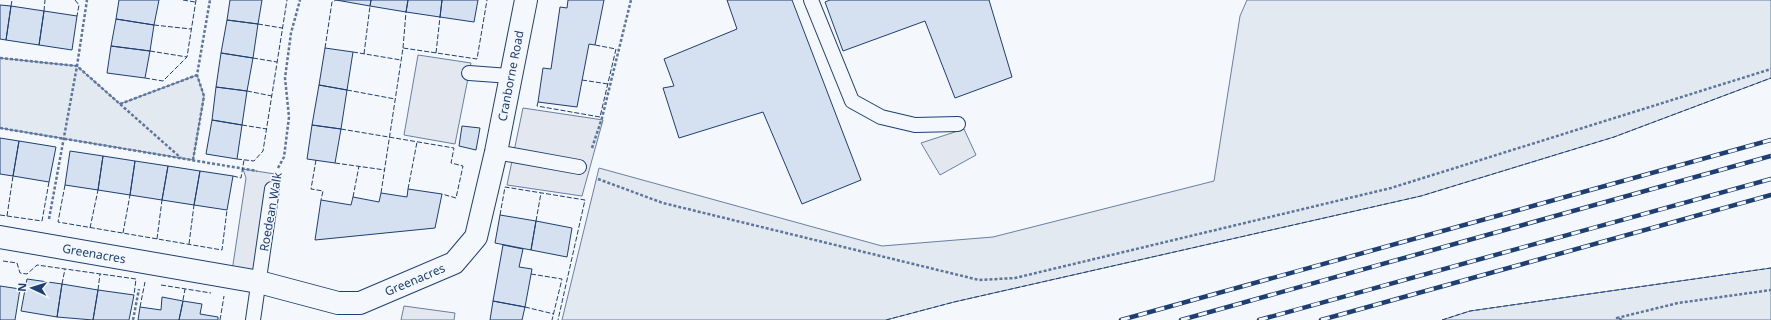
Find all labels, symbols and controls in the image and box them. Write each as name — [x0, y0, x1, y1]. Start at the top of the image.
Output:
street label: Cranborne Road — [493, 29, 528, 123]
street label: Roedean Walk — [255, 170, 286, 253]
street label: Greenacres — [61, 240, 127, 267]
street label: Greenacres — [382, 259, 448, 300]
north arrow — [12, 268, 52, 308]
text: N — [14, 282, 29, 292]

